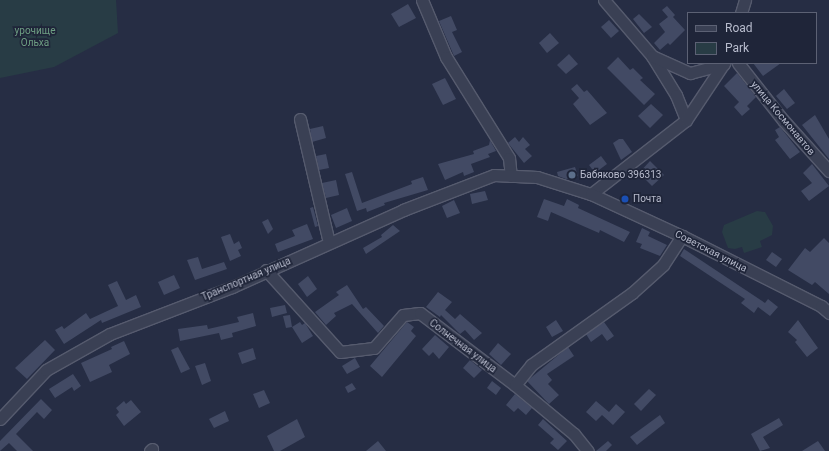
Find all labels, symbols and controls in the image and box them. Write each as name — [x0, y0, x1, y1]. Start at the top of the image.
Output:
legend — [687, 12, 817, 64]
text: Road — [725, 21, 753, 35]
park label: урочище Ольха — [15, 24, 55, 48]
text: Park — [725, 41, 749, 55]
street label: улица Космонавтов — [748, 78, 818, 158]
place label: Бабяково 396313 — [580, 169, 661, 181]
marker: Бабяково 396313 — [567, 170, 577, 180]
place label: Почта — [633, 193, 661, 205]
marker: Почта — [620, 194, 630, 204]
street label: Советская улица — [673, 228, 749, 274]
street label: Транспортная улица — [200, 255, 292, 303]
street label: Солнечная улица — [427, 317, 499, 375]

